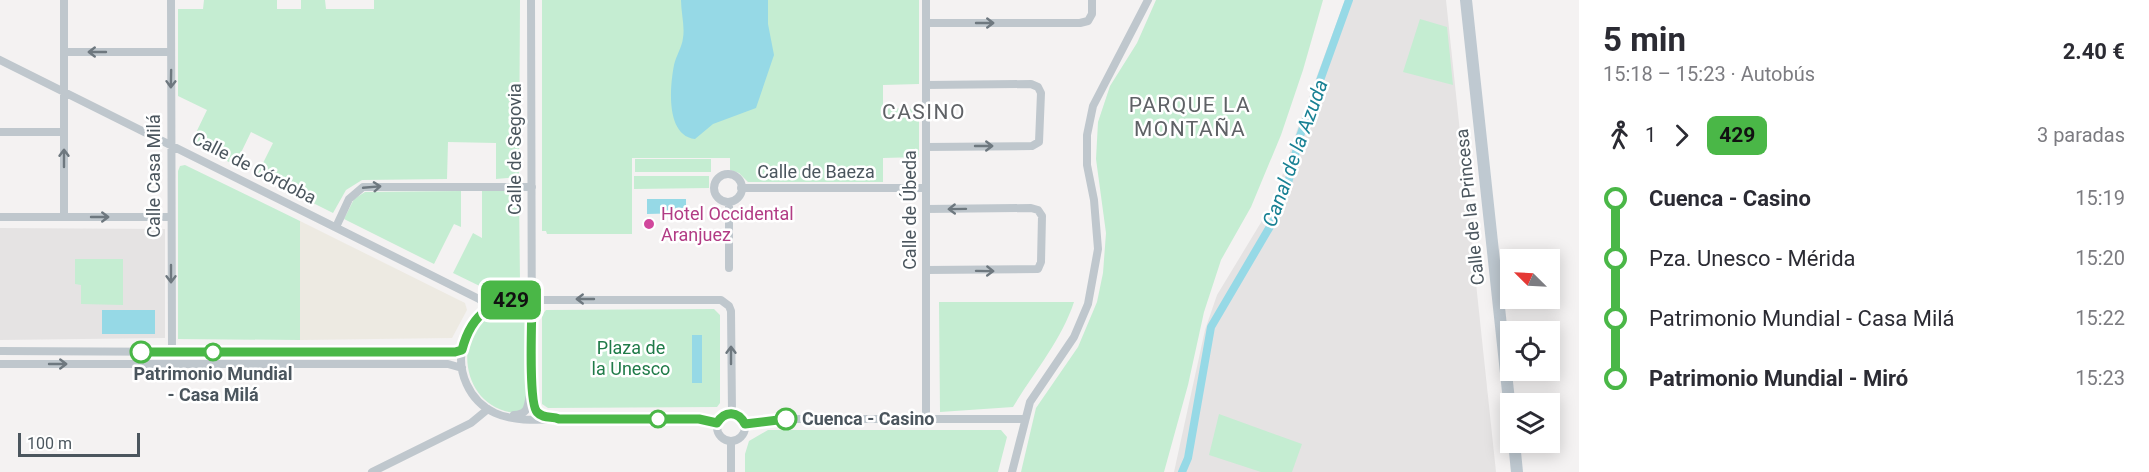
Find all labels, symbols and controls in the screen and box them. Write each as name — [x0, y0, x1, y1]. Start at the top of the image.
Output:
one-way arrow — [974, 17, 994, 29]
text: 5 min — [1603, 20, 1686, 59]
text: 2.40 € — [2063, 39, 2125, 64]
one-way arrow — [87, 46, 107, 58]
text: 15:18 – 15:23 · Autobús — [1603, 62, 1815, 86]
one-way arrow — [165, 69, 177, 89]
water label: Canal de la Azuda — [1257, 76, 1333, 230]
street label: Calle de Segovia — [504, 83, 525, 215]
district label: PARQUE LA MONTAÑA — [1129, 93, 1251, 141]
district label: CASINO — [882, 100, 966, 124]
street label: Calle Casa Milá — [143, 114, 164, 238]
icon: walk — [1603, 119, 1636, 152]
icon: forward — [1665, 119, 1698, 152]
text: 1 — [1645, 123, 1656, 147]
text: 429 — [1719, 123, 1755, 147]
text: 3 paradas — [2037, 123, 2125, 147]
street label: Calle de Córdoba — [189, 127, 320, 208]
street label: Calle de la Princesa — [1451, 128, 1488, 286]
one-way arrow — [974, 140, 994, 152]
one-way arrow — [58, 149, 70, 169]
street label: Calle de Úbeda — [899, 150, 920, 270]
street label: Calle de Baeza — [757, 161, 875, 182]
one-way arrow — [361, 181, 381, 192]
text: Cuenca - Casino — [1649, 186, 1811, 211]
text: 15:19 — [2075, 186, 2125, 210]
place label: Hotel Occidental Aranjuez — [661, 203, 794, 245]
one-way arrow — [948, 203, 968, 215]
one-way arrow — [90, 211, 110, 223]
marker: Hotel Occidental Aranjuez — [642, 217, 656, 231]
text: Pza. Unesco - Mérida — [1649, 246, 1856, 271]
text: 15:20 — [2075, 246, 2125, 270]
north arrow — [1500, 249, 1560, 309]
map controls — [1500, 249, 1560, 453]
one-way arrow — [165, 264, 177, 284]
one-way arrow — [975, 265, 995, 276]
line badge: 429 — [476, 280, 546, 320]
text: 429 — [493, 288, 529, 312]
one-way arrow — [576, 293, 596, 305]
text: Patrimonio Mundial - Casa Milá — [1649, 306, 1955, 331]
text: 15:22 — [2075, 306, 2125, 330]
button: locate — [1500, 321, 1560, 381]
park label: Plaza de la Unesco — [592, 337, 670, 379]
unlabelled marker — [130, 341, 152, 363]
marker: Patrimonio Mundial - Casa Milá — [204, 343, 222, 361]
one-way arrow — [725, 345, 737, 365]
one-way arrow — [48, 358, 68, 370]
place label: Patrimonio Mundial - Casa Milá — [133, 363, 293, 405]
text: Patrimonio Mundial - Miró — [1649, 366, 1908, 391]
text: 15:23 — [2075, 366, 2125, 390]
button: layers — [1500, 393, 1560, 453]
marker: Cuenca - Casino — [775, 408, 797, 430]
place label: Cuenca - Casino — [802, 408, 934, 429]
unlabelled marker — [649, 410, 667, 428]
scale bar — [18, 430, 140, 458]
text: 100 m — [27, 434, 72, 453]

